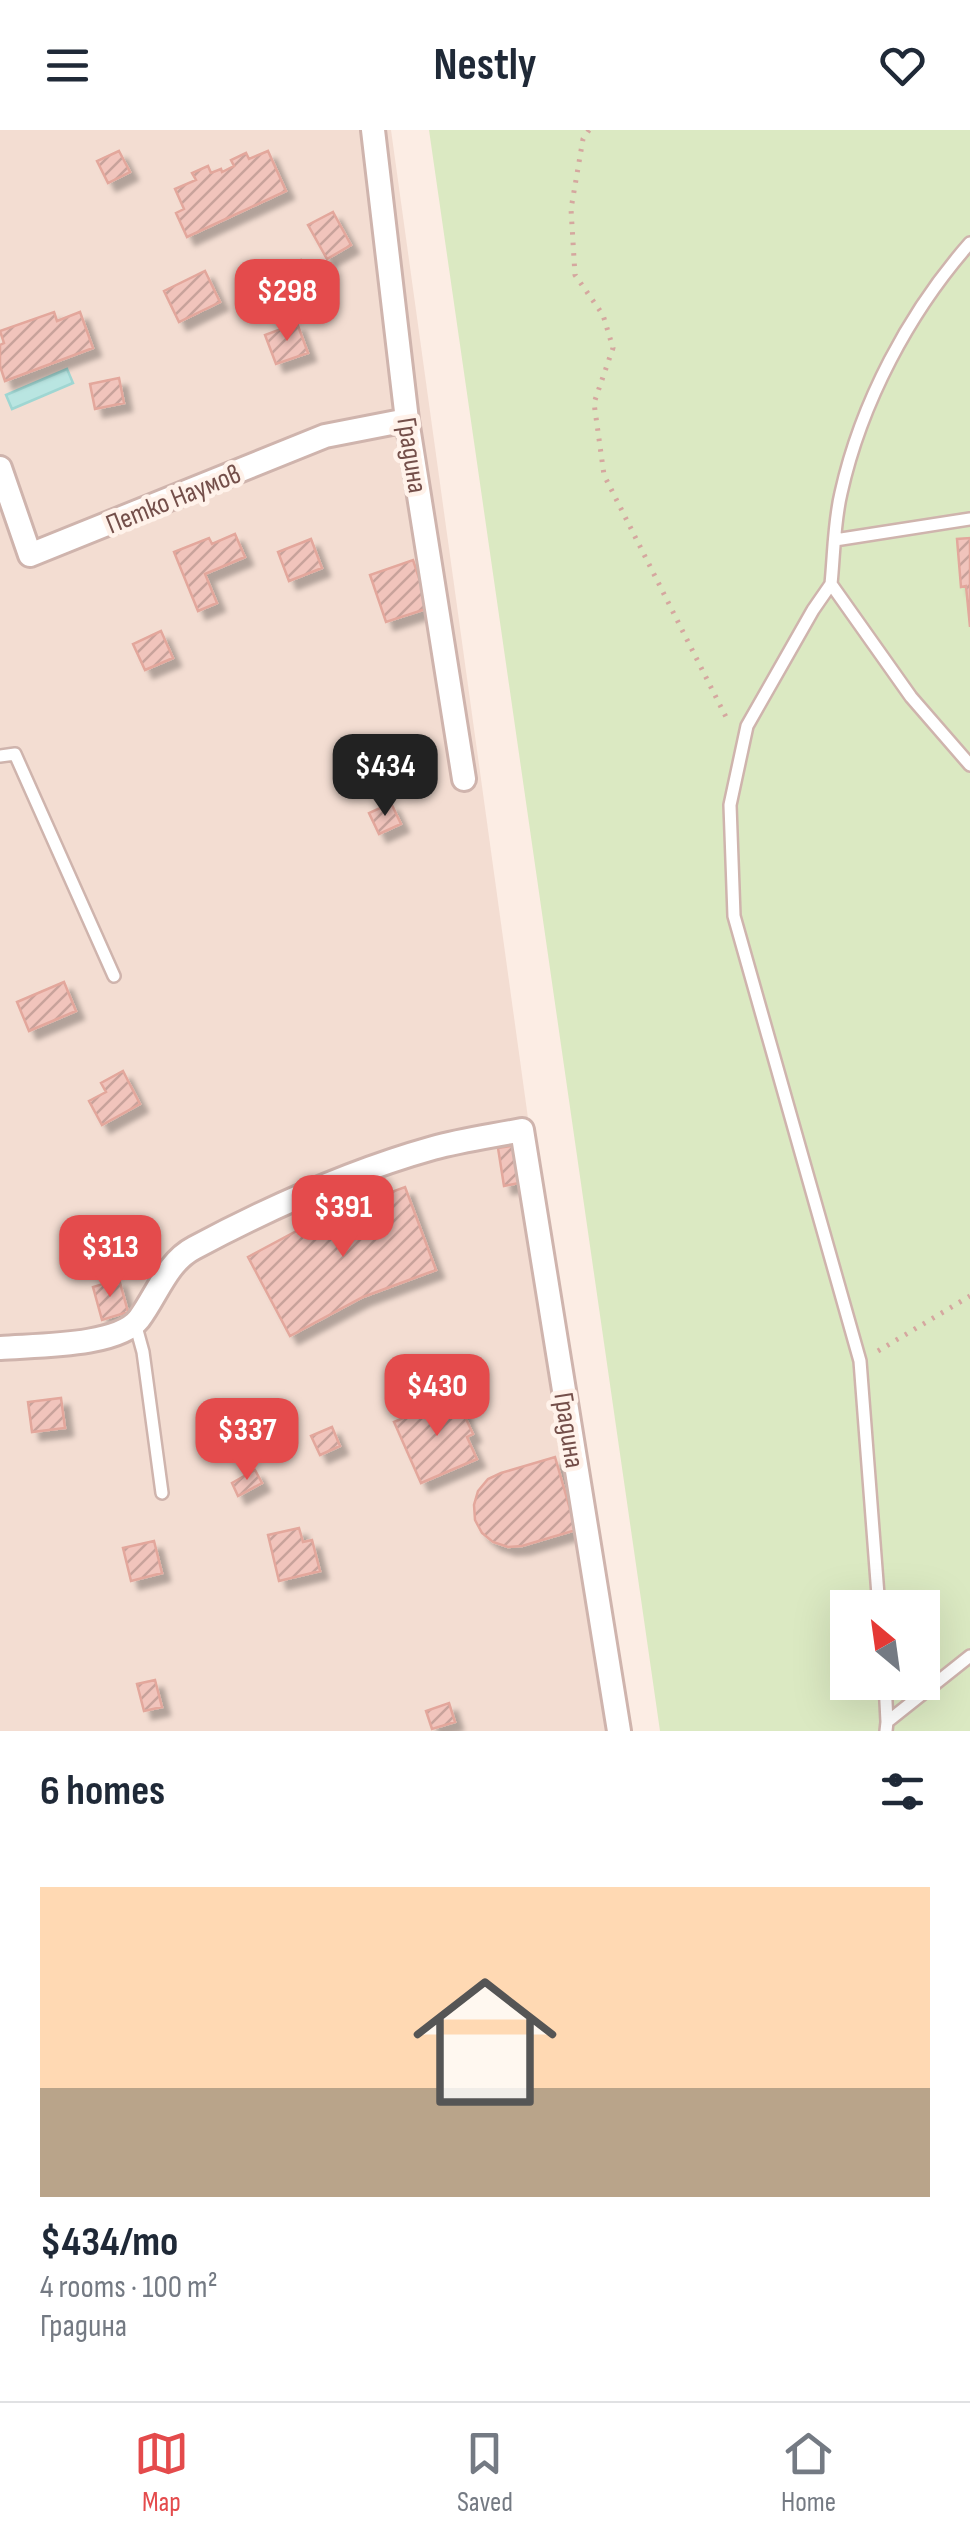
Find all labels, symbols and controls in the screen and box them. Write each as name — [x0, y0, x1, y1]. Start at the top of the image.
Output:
icon: menu — [40, 38, 95, 93]
text: Nestly — [433, 38, 537, 93]
icon: heart — [875, 38, 930, 93]
pin: $298 — [228, 259, 346, 344]
text: $298 — [257, 272, 317, 311]
street label: Градина — [389, 415, 434, 495]
street label: Петко Наумов — [101, 457, 246, 541]
pin: $434 — [326, 734, 444, 819]
text: $434 — [355, 747, 415, 786]
pin: $391 — [284, 1175, 402, 1260]
text: $391 — [314, 1188, 372, 1227]
pin: $313 — [51, 1215, 169, 1300]
text: $313 — [81, 1228, 139, 1267]
pin: $430 — [378, 1354, 496, 1439]
text: $430 — [407, 1367, 467, 1406]
street label: Градина — [546, 1390, 591, 1470]
pin: $337 — [188, 1398, 306, 1483]
text: $337 — [217, 1411, 277, 1450]
north arrow — [830, 1590, 940, 1700]
map controls — [830, 1590, 940, 1700]
icon: filters — [875, 1764, 930, 1819]
text: 6 homes — [40, 1766, 165, 1817]
icon: home — [395, 1952, 575, 2132]
text: $434/mo — [40, 2217, 178, 2268]
text: 4 rooms · 100 m² — [40, 2268, 218, 2307]
text: Градина — [40, 2307, 127, 2346]
tab: Map — [134, 2426, 189, 2519]
tab: Saved — [457, 2426, 513, 2519]
tab: Home — [781, 2426, 836, 2519]

